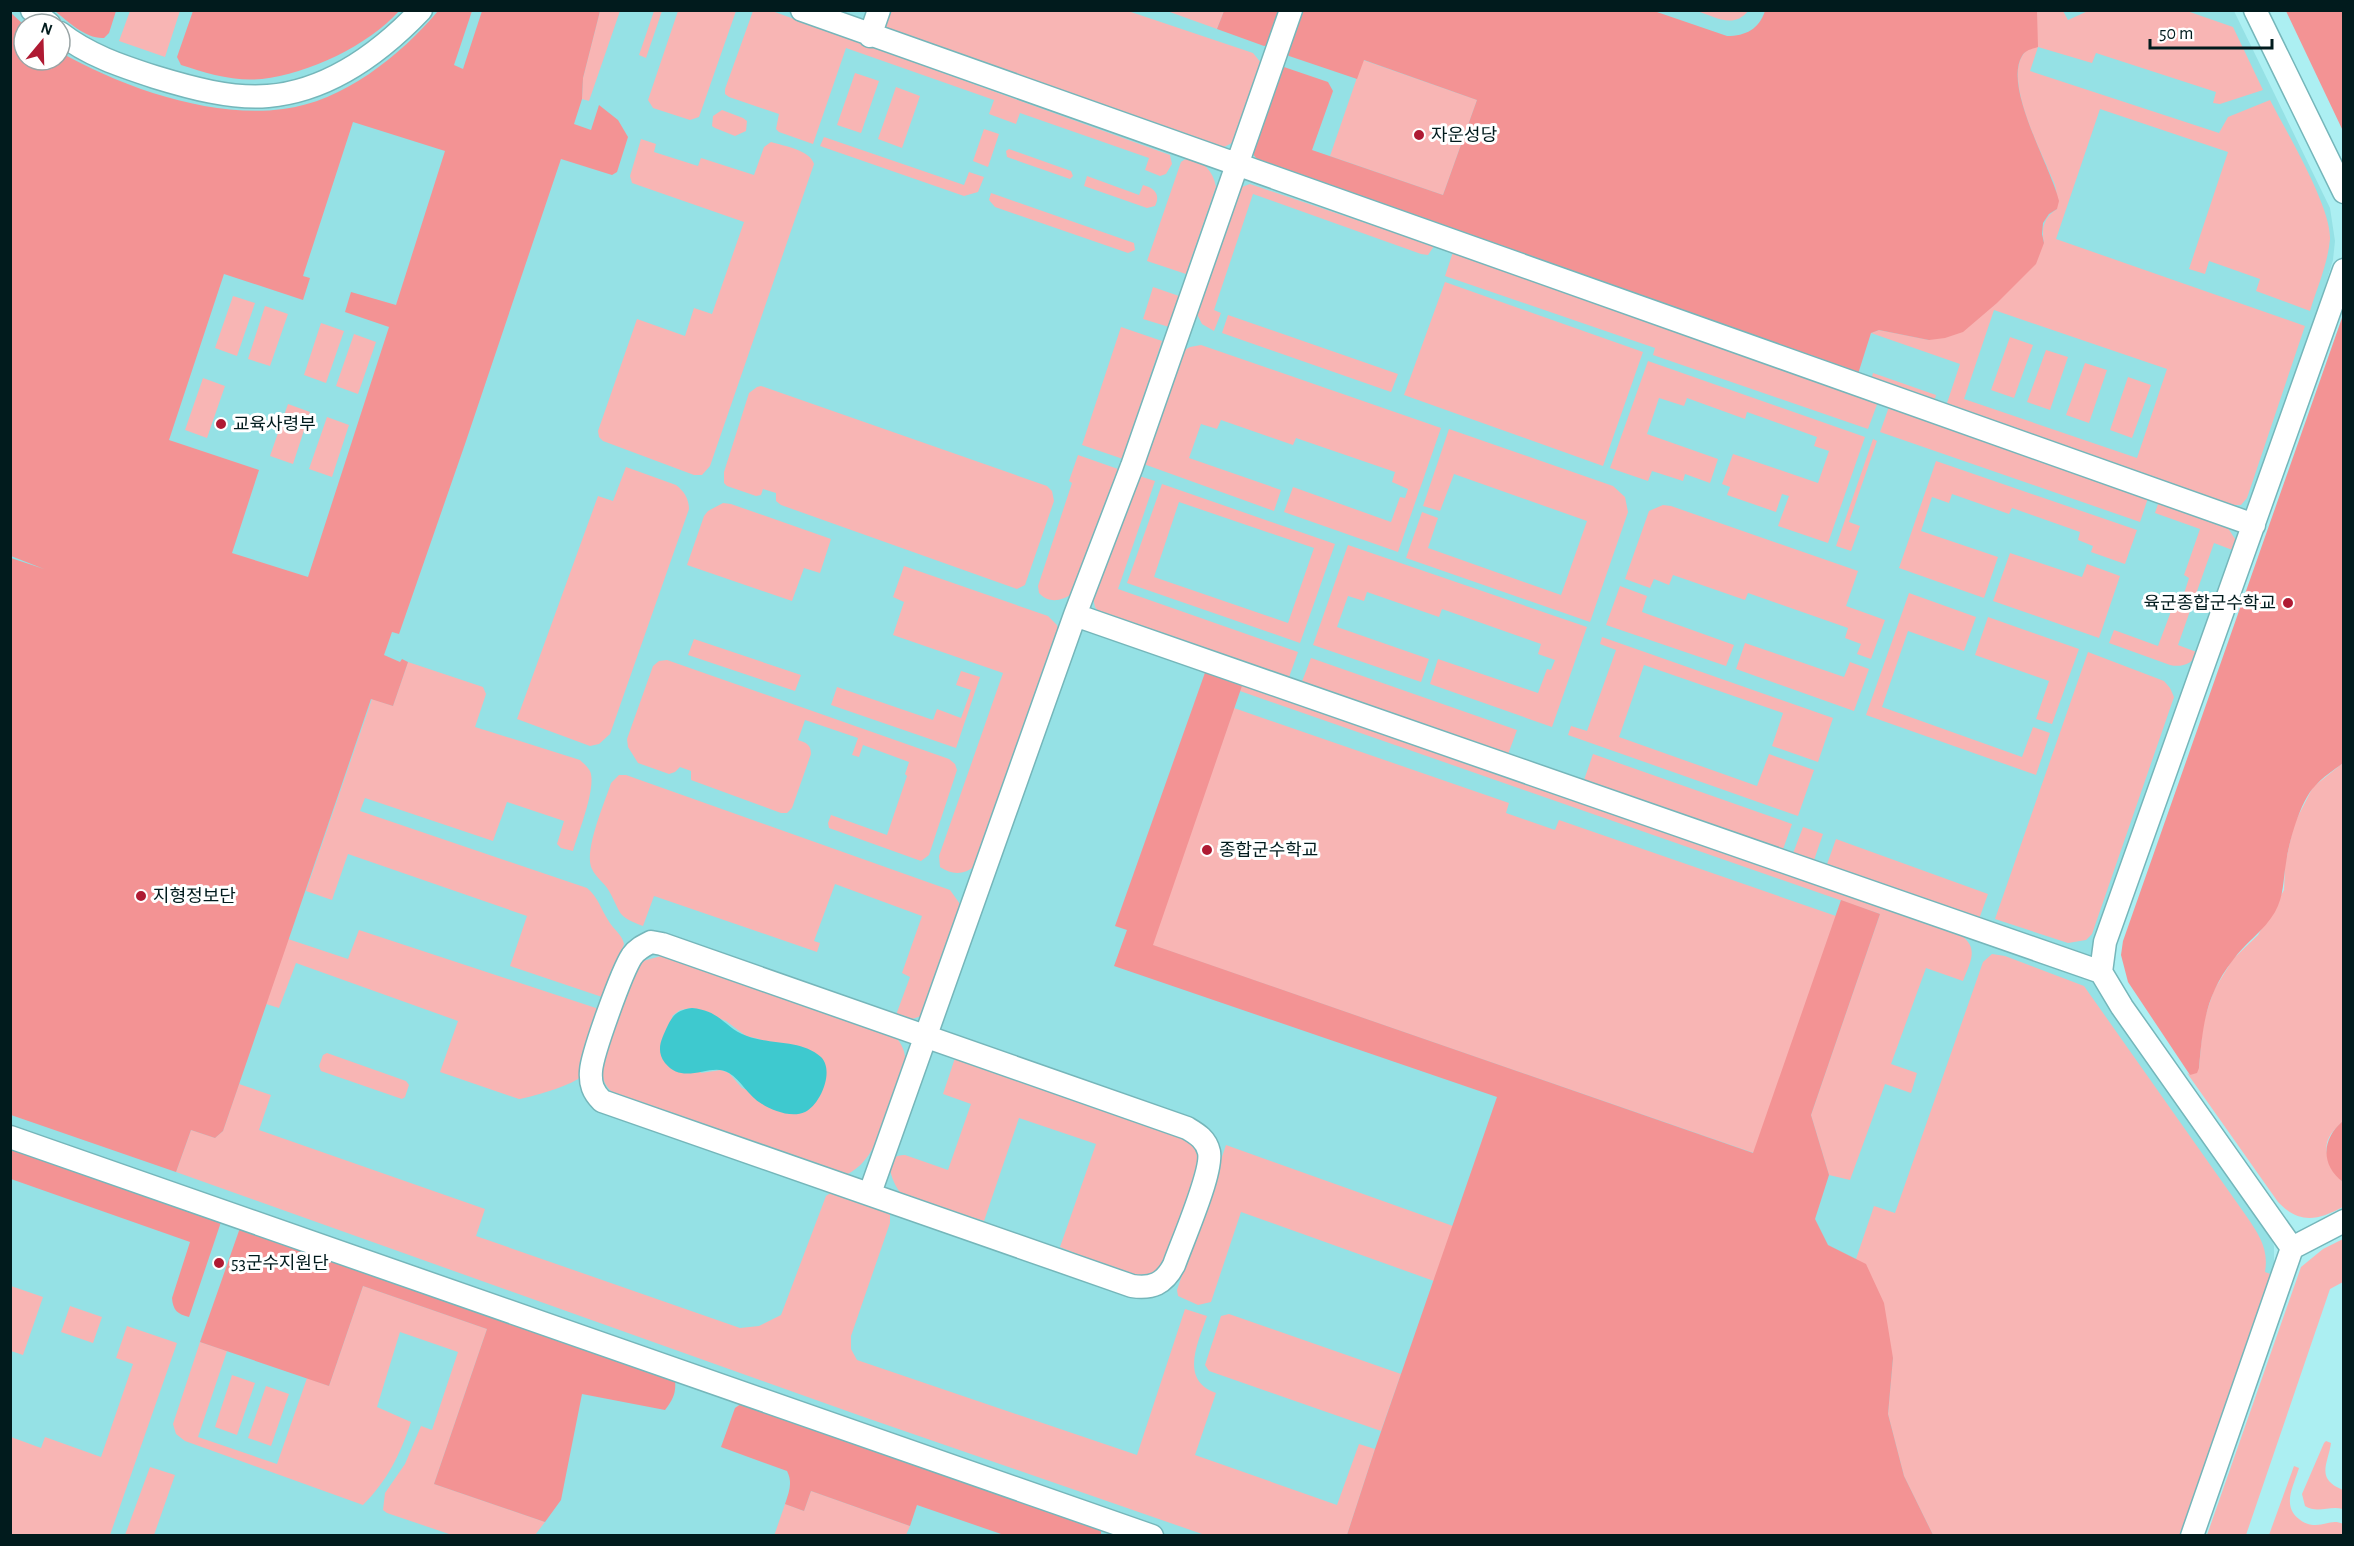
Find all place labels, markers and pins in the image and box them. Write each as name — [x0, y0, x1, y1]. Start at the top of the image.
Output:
place label: 자운성당 — [1431, 125, 1497, 145]
marker: 자운성당 — [1412, 128, 1426, 142]
place label: 교육사령부 — [233, 415, 316, 434]
marker: 교육사령부 — [214, 417, 228, 431]
place label: 육군종합군수학교 — [2144, 593, 2276, 613]
marker: 육군종합군수학교 — [2281, 596, 2295, 610]
place label: 종합군수학교 — [1219, 840, 1318, 860]
marker: 종합군수학교 — [1200, 843, 1214, 857]
place label: 지형정보단 — [153, 886, 236, 906]
marker: 지형정보단 — [134, 889, 148, 903]
place label: 53군수지원단 — [231, 1253, 329, 1273]
marker: 53군수지원단 — [212, 1256, 226, 1270]

